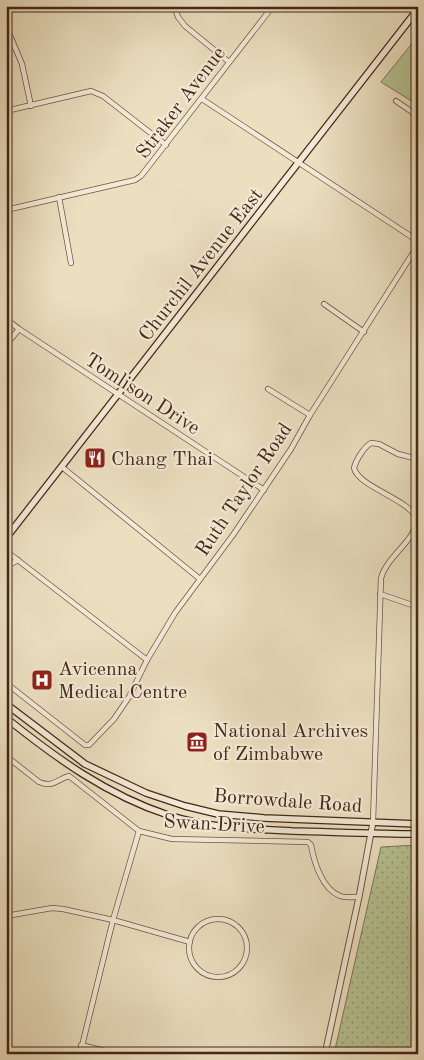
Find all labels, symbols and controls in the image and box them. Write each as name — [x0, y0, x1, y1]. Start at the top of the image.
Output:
street label: Straker Avenue — [133, 44, 230, 163]
street label: Churchil Avenue East — [136, 185, 267, 345]
street label: Tomlison Drive — [81, 350, 203, 439]
street label: Ruth Taylor Road — [193, 420, 296, 560]
restaurant icon: Chang Thai — [83, 446, 107, 470]
place label: Chang Thai — [111, 450, 213, 470]
place label: Avicenna Medical Centre — [58, 660, 187, 703]
hospital icon: Avicenna Medical Centre — [30, 668, 54, 692]
place label: National Archives of Zimbabwe — [213, 722, 368, 765]
museum icon: National Archives of Zimbabwe — [185, 730, 209, 754]
street label: Borrowdale Road — [213, 787, 363, 817]
street label: Swan Drive — [163, 812, 265, 838]

